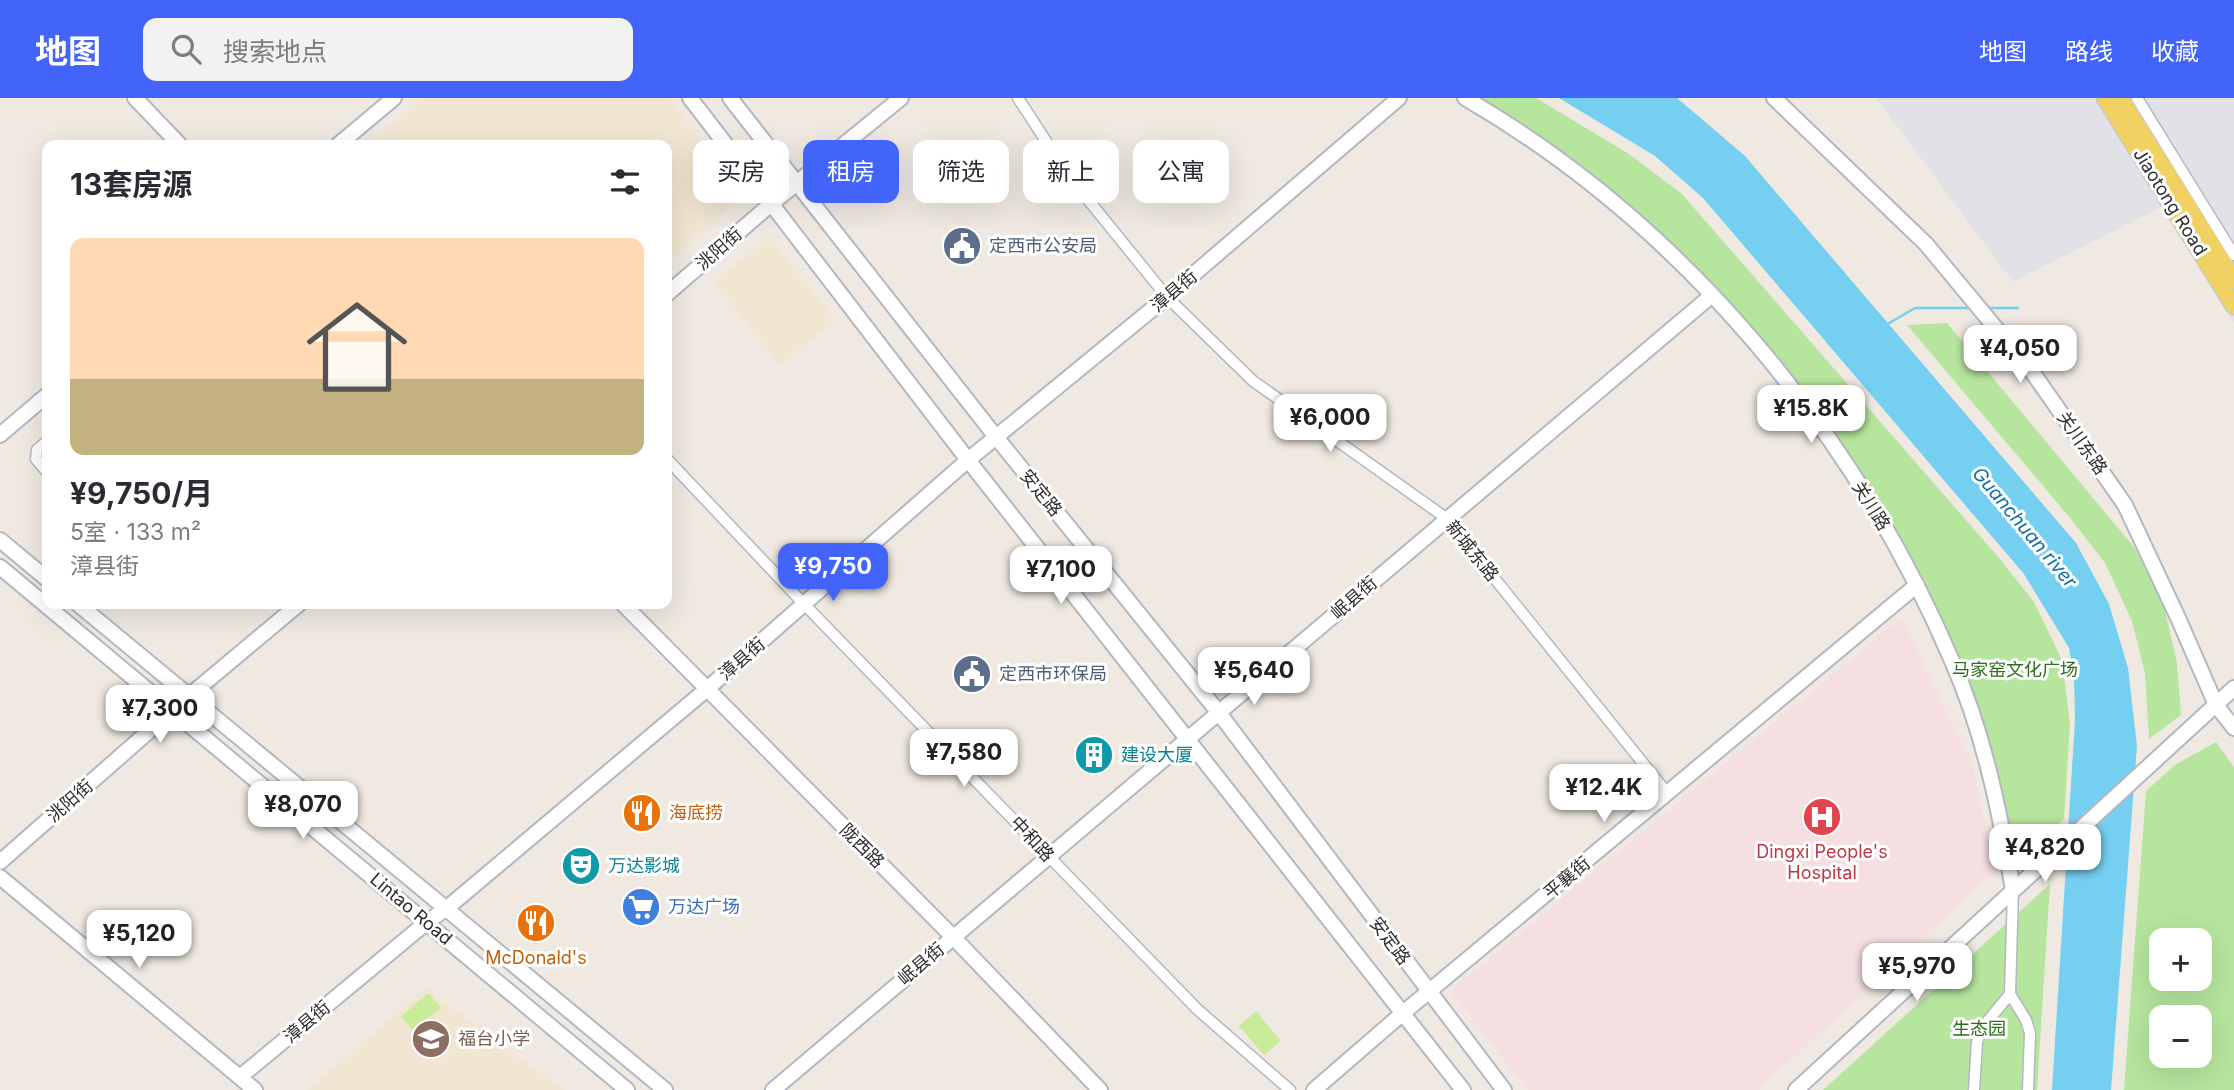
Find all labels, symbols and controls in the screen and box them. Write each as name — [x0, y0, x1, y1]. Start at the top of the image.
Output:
search box — [143, 18, 633, 81]
icon: search — [167, 30, 205, 68]
text: 地图 — [35, 31, 101, 71]
text: 搜索地点 — [223, 36, 327, 67]
text: 地图 — [1979, 37, 2027, 66]
text: 路线 — [2065, 37, 2113, 66]
text: 收藏 — [2151, 37, 2199, 66]
chip: 买房 — [693, 140, 789, 203]
chip: 租房 — [803, 140, 899, 203]
chip: 筛选 — [913, 140, 1009, 203]
chip: 新上 — [1023, 140, 1119, 203]
chip: 公寓 — [1133, 140, 1229, 203]
street label: Jiaotong Road — [2129, 144, 2212, 259]
icon: filters — [606, 163, 644, 201]
text: 13套房源 — [70, 166, 192, 202]
street label: 洮阳街 — [691, 223, 746, 274]
public building icon: 定西市公安局 — [941, 225, 983, 267]
place label: 定西市公安局 — [989, 235, 1097, 256]
street label: 漳县街 — [1146, 265, 1201, 316]
icon: home — [294, 284, 420, 410]
pin: ¥4,050 — [1963, 326, 2077, 385]
text: ¥4,050 — [1980, 334, 2060, 362]
pin: ¥15.8K — [1754, 386, 1868, 445]
pin: ¥6,000 — [1273, 394, 1387, 454]
text: ¥15.8K — [1773, 394, 1849, 422]
text: ¥6,000 — [1290, 403, 1370, 431]
street label: 关川东路 — [2053, 407, 2112, 478]
water label: Guanchuan river — [1967, 462, 2082, 593]
street label: 安定路 — [1016, 465, 1067, 520]
text: ¥9,750/月 — [70, 475, 213, 511]
street label: 关川路 — [1848, 477, 1895, 534]
street label: 新城东路 — [1442, 516, 1503, 585]
text: 5室 · 133 m² — [70, 518, 201, 546]
pin: ¥9,750 — [776, 544, 890, 603]
pin: ¥7,100 — [1004, 546, 1118, 606]
text: 漳县街 — [70, 552, 139, 580]
text: ¥9,750 — [794, 552, 872, 580]
text: ¥7,100 — [1026, 555, 1096, 583]
street label: 岷县街 — [1326, 572, 1381, 623]
street label: 漳县街 — [714, 633, 769, 684]
pin: ¥5,640 — [1197, 648, 1311, 707]
public building icon: 定西市环保局 — [951, 653, 993, 695]
text: ¥5,640 — [1214, 656, 1294, 684]
park label: 马家窑文化广场 — [1952, 659, 2078, 680]
place label: 定西市环保局 — [999, 663, 1107, 684]
pin: ¥7,300 — [103, 686, 217, 745]
text: ¥7,300 — [122, 694, 198, 722]
pin: ¥7,580 — [907, 730, 1021, 789]
building icon: 建设大厦 — [1073, 734, 1115, 776]
text: ¥7,580 — [926, 738, 1002, 766]
place label: 建设大厦 — [1121, 744, 1193, 765]
pin: ¥12.4K — [1547, 764, 1661, 824]
text: ¥12.4K — [1565, 773, 1643, 801]
street label: 洮阳街 — [42, 775, 97, 826]
pin: ¥8,070 — [246, 782, 360, 841]
text: ¥8,070 — [264, 790, 342, 818]
restaurant icon: 海底捞 — [621, 792, 663, 834]
hospital icon: Dingxi People's Hospital — [1801, 796, 1843, 838]
place label: 海底捞 — [669, 802, 723, 823]
street label: 中和路 — [1006, 812, 1058, 866]
street label: 陇西路 — [836, 819, 889, 872]
pin: ¥4,820 — [1988, 824, 2102, 884]
text: ¥4,820 — [2005, 833, 2085, 861]
place label: Dingxi People's Hospital — [1756, 841, 1888, 883]
theatre icon: 万达影城 — [560, 845, 602, 887]
street label: 平襄街 — [1539, 852, 1594, 903]
place label: 万达影城 — [608, 855, 680, 876]
street label: Lintao Road — [366, 868, 457, 949]
supermarket icon: 万达广场 — [620, 886, 662, 928]
place label: 万达广场 — [668, 896, 740, 917]
restaurant icon: McDonald's — [515, 902, 557, 944]
pin: ¥5,120 — [82, 910, 196, 970]
street label: 安定路 — [1366, 913, 1415, 969]
text: ¥5,120 — [103, 919, 175, 947]
map controls — [2149, 928, 2212, 1068]
button: + — [2149, 928, 2212, 991]
street label: 岷县街 — [893, 938, 948, 989]
pin: ¥5,970 — [1860, 944, 1974, 1003]
place label: McDonald's — [485, 947, 587, 968]
text: ¥5,970 — [1878, 952, 1956, 980]
street label: 漳县街 — [279, 996, 334, 1047]
button: − — [2149, 1005, 2212, 1068]
school or university icon: 福台小学 — [410, 1018, 452, 1060]
park label: 生态园 — [1952, 1018, 2006, 1039]
place label: 福台小学 — [458, 1028, 530, 1049]

